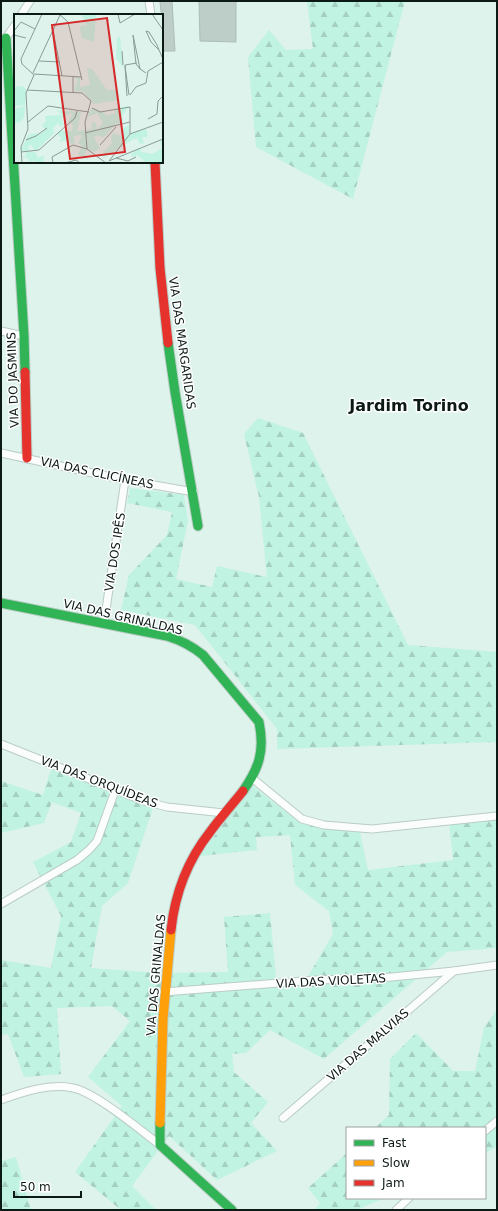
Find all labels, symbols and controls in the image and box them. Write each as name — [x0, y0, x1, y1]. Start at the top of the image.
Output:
inset map — [14, 14, 163, 163]
street label: VIA DAS MARGARIDAS — [166, 276, 198, 410]
street label: VIA DO JASMINS — [4, 332, 22, 428]
district label: Jardim Torino — [348, 396, 469, 415]
street label: VIA DAS CLICÍNEAS — [39, 453, 155, 492]
street label: VIA DOS IPÊS — [101, 511, 128, 593]
street label: VIA DAS GRINALDAS — [62, 596, 184, 638]
street label: VIA DAS ORQUÍDEAS — [38, 752, 160, 811]
street label: VIA DAS GRINALDAS — [144, 913, 168, 1037]
street label: VIA DAS VIOLETAS — [276, 971, 386, 991]
street label: VIA DAS MALVIAS — [324, 1006, 412, 1084]
legend — [346, 1127, 486, 1199]
text: Fast — [382, 1136, 406, 1150]
text: Slow — [382, 1156, 410, 1170]
scale bar — [14, 1173, 81, 1199]
text: Jam — [381, 1176, 405, 1190]
text: 50 m — [20, 1180, 51, 1194]

